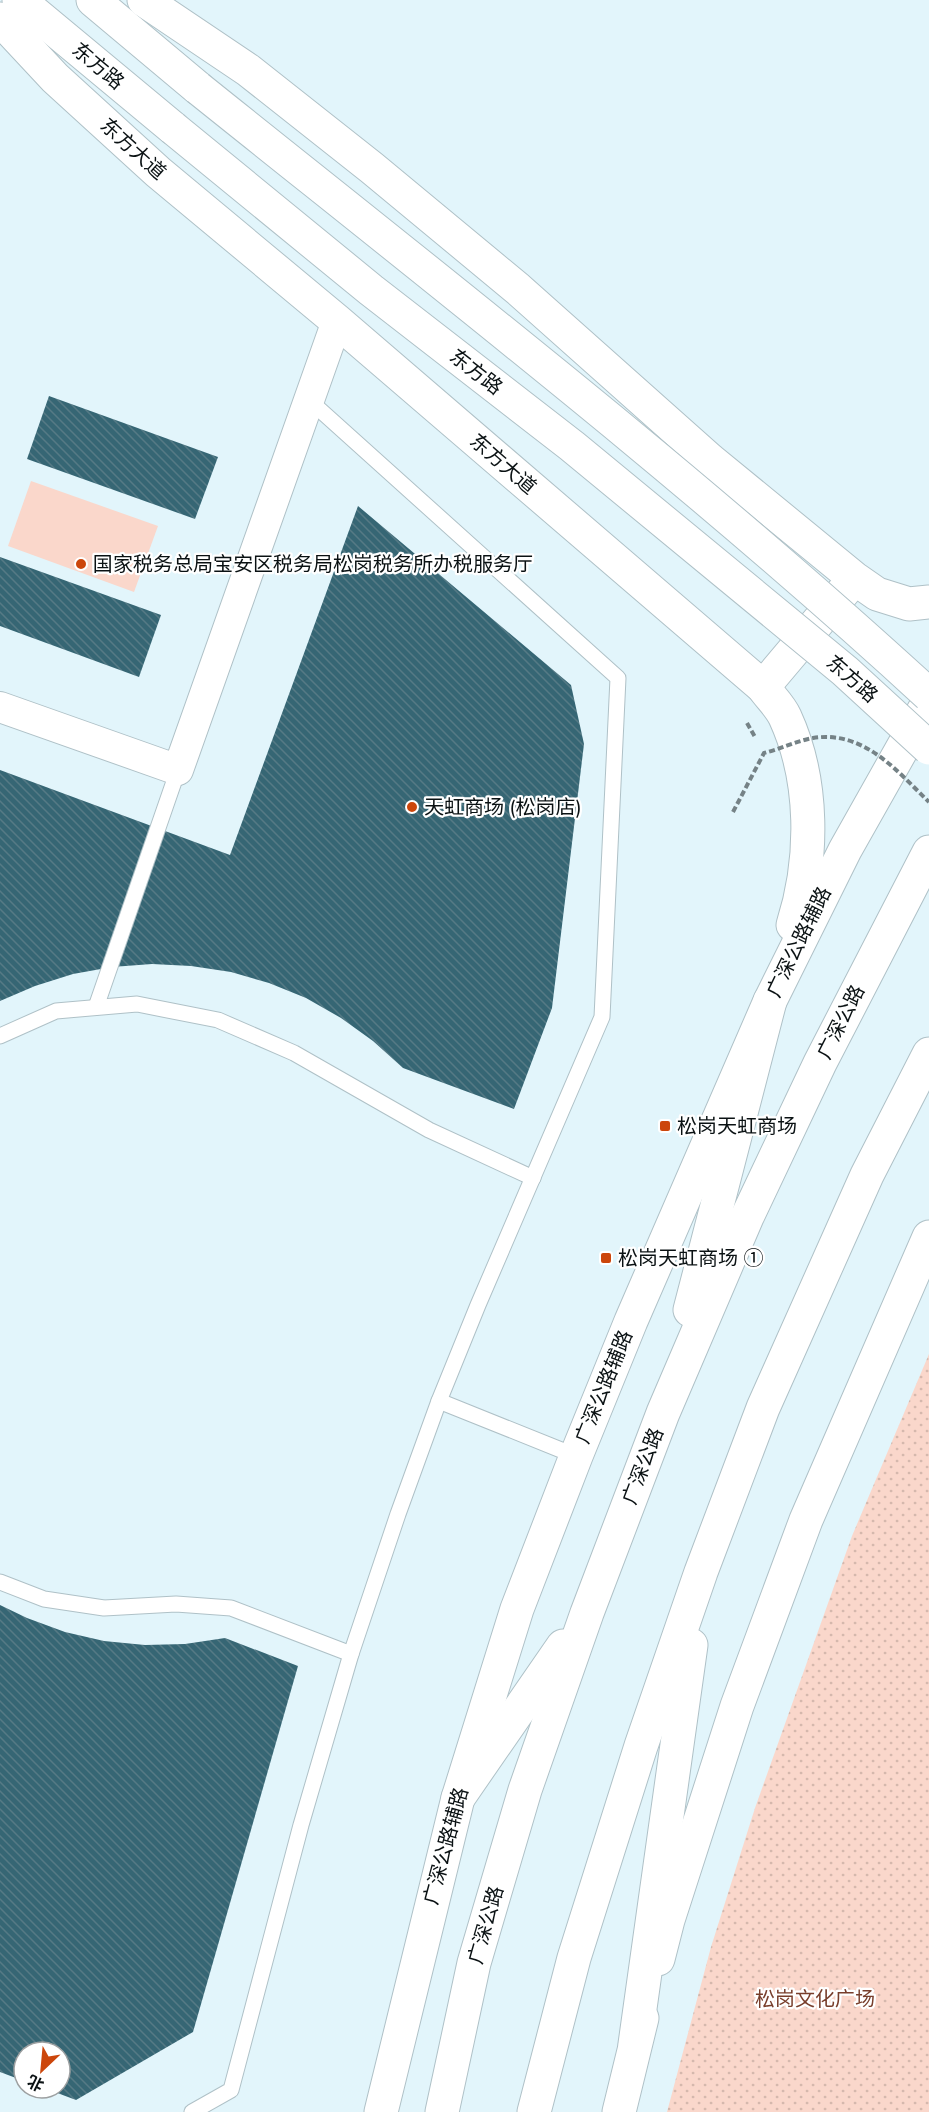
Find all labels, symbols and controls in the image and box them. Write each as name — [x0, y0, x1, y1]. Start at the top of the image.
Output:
street label: 东方路 — [66, 36, 130, 96]
street label: 东方大道 — [94, 112, 172, 186]
street label: 东方路 — [444, 343, 508, 401]
street label: 东方大道 — [464, 428, 542, 500]
place label: 国家税务总局宝安区税务局松岗税务所办税服务厅 — [93, 551, 533, 578]
marker: 国家税务总局宝安区税务局松岗税务所办税服务厅 — [74, 557, 88, 571]
street label: 东方路 — [821, 649, 883, 709]
place label: 天虹商场 (松岗店) — [424, 794, 582, 821]
marker: 天虹商场 (松岗店) — [405, 800, 419, 814]
street label: 广深公路辅路 — [761, 882, 837, 1002]
street label: 广深公路 — [811, 980, 871, 1064]
place label: 松岗天虹商场 — [677, 1113, 797, 1140]
marker: 松岗天虹商场 — [658, 1119, 672, 1133]
place label: 松岗天虹商场 ① — [618, 1245, 763, 1272]
marker: 松岗天虹商场 ① — [599, 1251, 613, 1265]
street label: 广深公路辅路 — [569, 1326, 639, 1448]
street label: 广深公路 — [616, 1424, 670, 1508]
street label: 广深公路辅路 — [417, 1785, 475, 1907]
street label: 广深公路 — [462, 1883, 510, 1967]
park label: 松岗文化广场 — [755, 1986, 875, 2013]
north arrow — [12, 2040, 72, 2100]
text: 北 — [24, 2069, 48, 2096]

